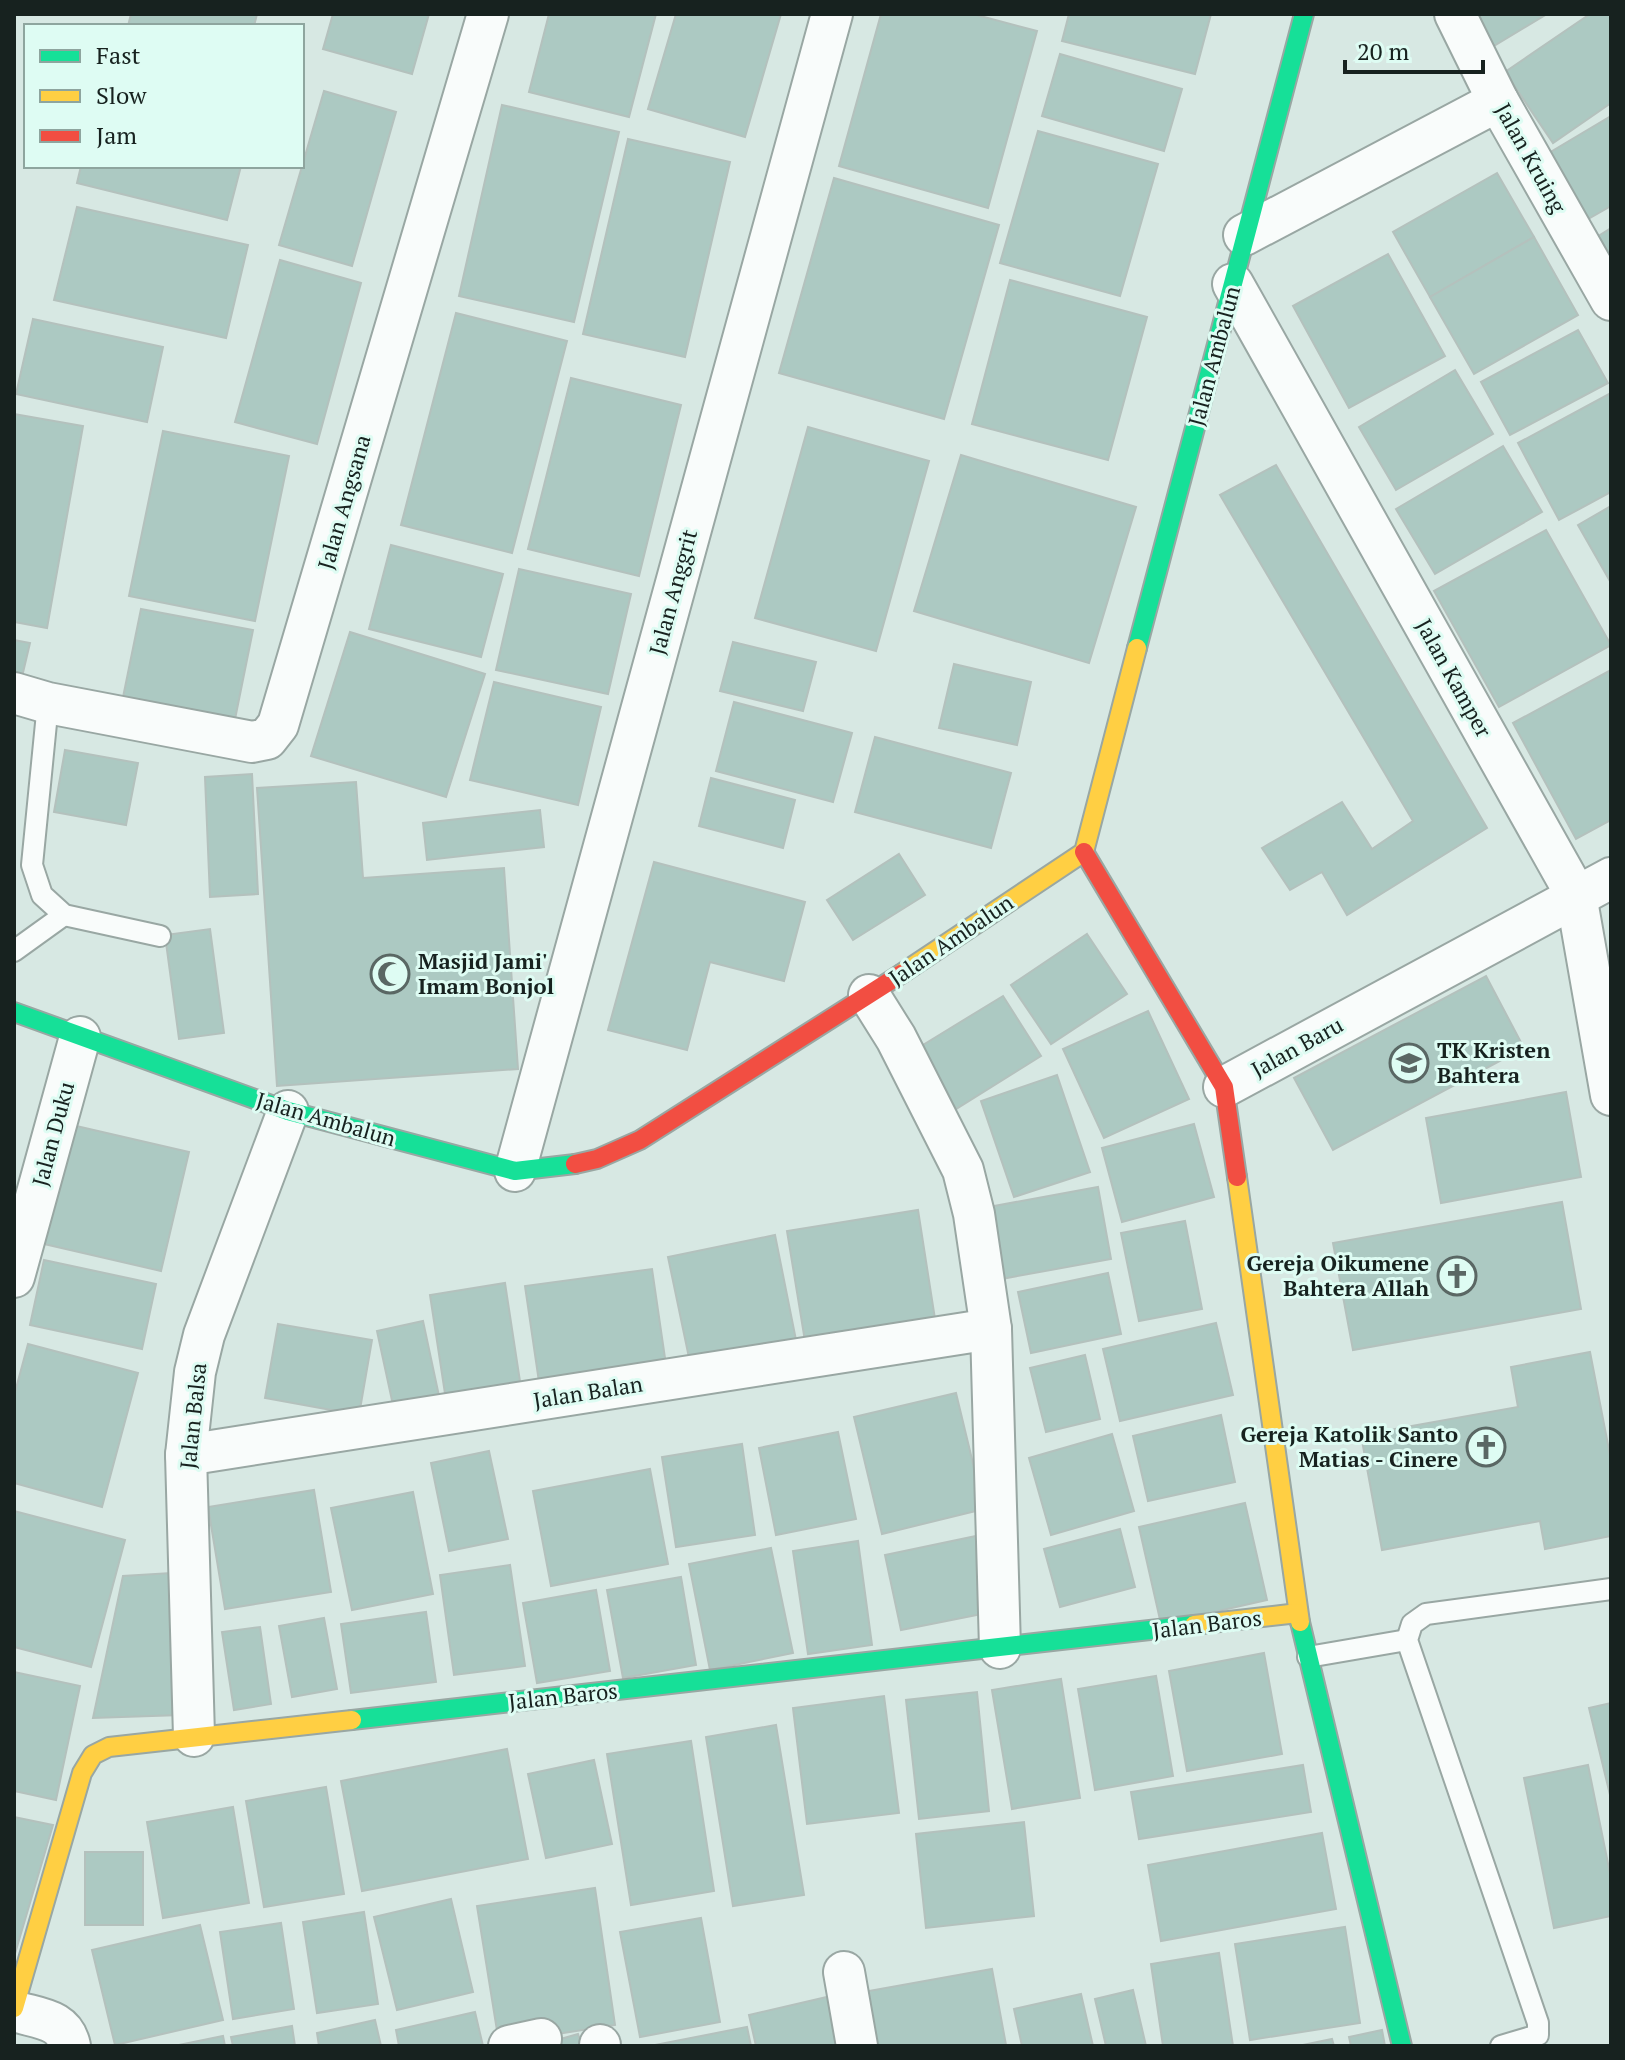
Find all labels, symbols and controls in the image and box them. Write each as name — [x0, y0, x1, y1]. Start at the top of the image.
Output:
legend — [24, 24, 304, 168]
scale bar — [1345, 24, 1483, 74]
text: 20 m — [1357, 35, 1409, 67]
text: Fast — [96, 39, 141, 71]
text: Slow — [96, 79, 147, 111]
street label: Jalan Kruing — [1489, 98, 1574, 218]
text: Jam — [96, 119, 137, 151]
street label: Jalan Ambalun — [1181, 283, 1246, 429]
street label: Jalan Angsana — [310, 431, 377, 573]
street label: Jalan Anggrit — [642, 526, 703, 658]
street label: Jalan Kamper — [1410, 613, 1499, 743]
street label: Jalan Ambalun — [883, 887, 1018, 992]
place label: Masjid Jami' Imam Bonjol — [418, 946, 554, 1000]
mosque icon: Masjid Jami' Imam Bonjol — [369, 953, 411, 995]
street label: Jalan Baru — [1246, 1009, 1348, 1084]
place label: TK Kristen Bahtera — [1437, 1035, 1550, 1089]
school or university icon: TK Kristen Bahtera — [1388, 1042, 1430, 1084]
street label: Jalan Duku — [25, 1078, 80, 1189]
street label: Jalan Ambalun — [253, 1085, 399, 1152]
place label: Gereja Oikumene Bahtera Allah — [1247, 1248, 1429, 1302]
church icon: Gereja Oikumene Bahtera Allah — [1436, 1255, 1478, 1297]
street label: Jalan Balsa — [173, 1361, 212, 1471]
street label: Jalan Balan — [531, 1369, 645, 1414]
place label: Gereja Katolik Santo Matias - Cinere — [1240, 1419, 1458, 1473]
church icon: Gereja Katolik Santo Matias - Cinere — [1465, 1426, 1507, 1468]
street label: Jalan Baros — [1151, 1602, 1263, 1645]
street label: Jalan Baros — [507, 1675, 619, 1716]

